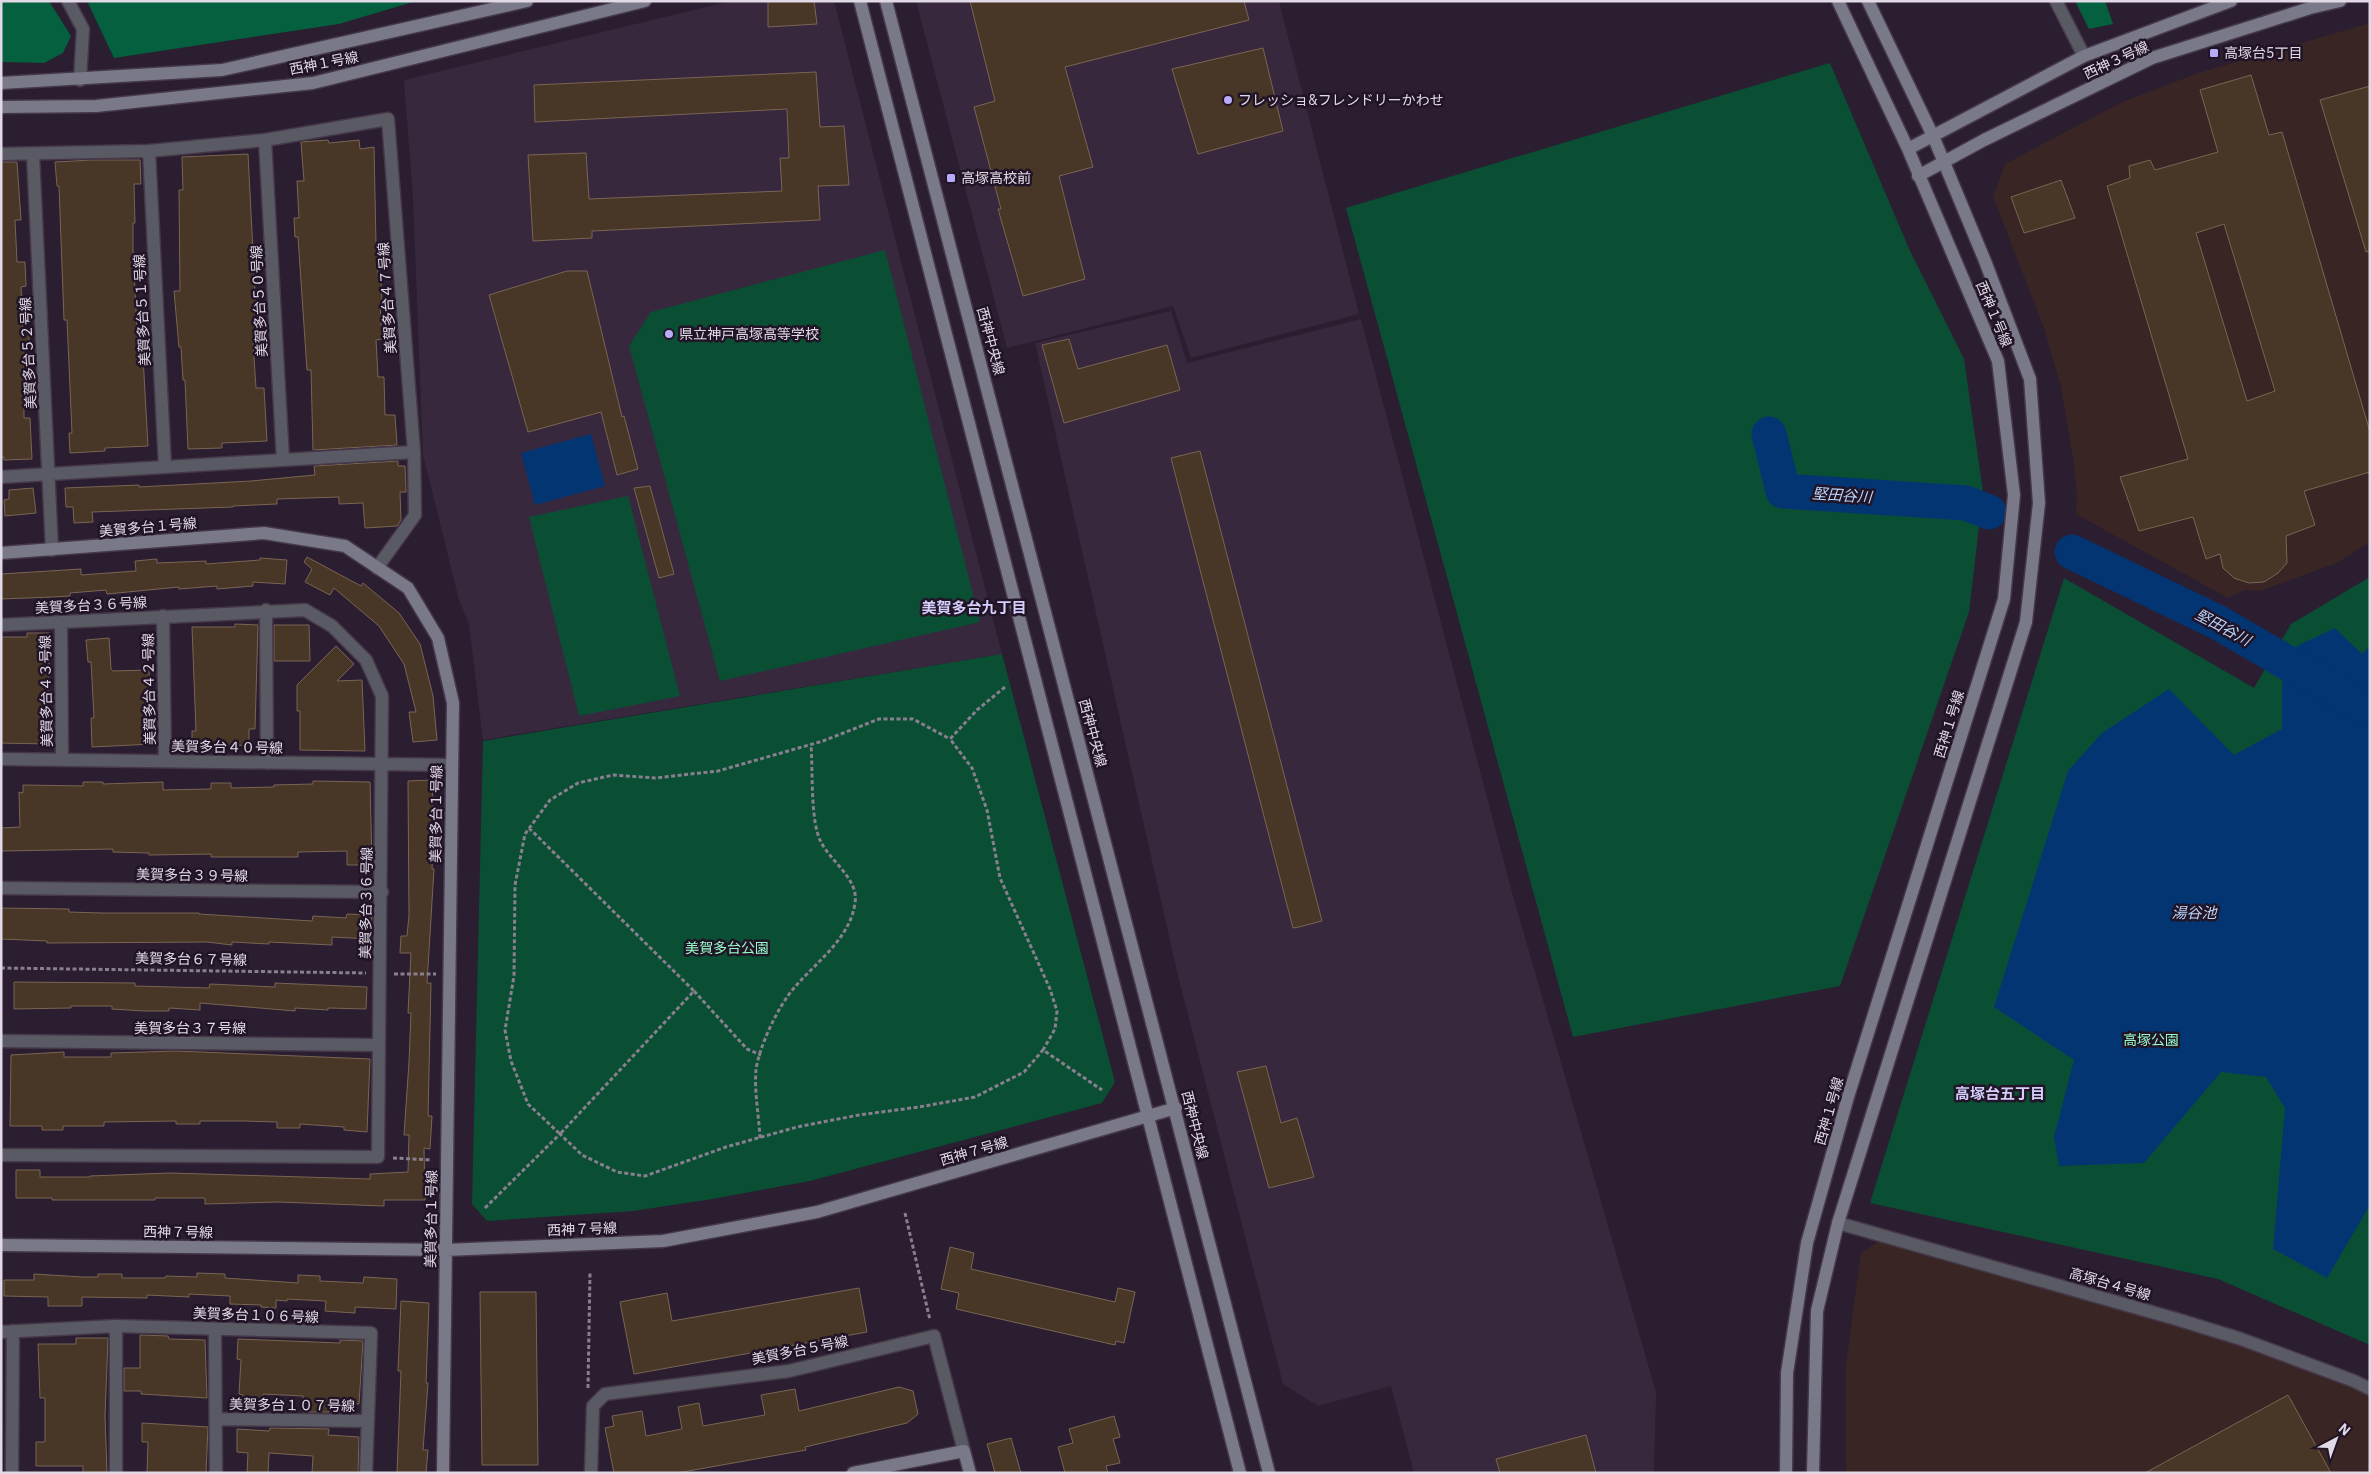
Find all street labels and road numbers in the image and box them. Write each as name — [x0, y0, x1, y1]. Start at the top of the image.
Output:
street label: 西神３号線 — [2080, 37, 2152, 83]
street label: 西神１号線 — [288, 47, 360, 79]
street label: 美賀多台４７号線 — [374, 242, 400, 354]
street label: 美賀多台５０号線 — [247, 245, 271, 357]
street label: 美賀多台５１号線 — [130, 254, 154, 366]
street label: 西神１号線 — [1972, 278, 2016, 350]
street label: 美賀多台５２号線 — [16, 297, 40, 409]
street label: 西神中央線 — [973, 305, 1009, 377]
street label: 美賀多台１号線 — [98, 514, 198, 540]
street label: 美賀多台３６号線 — [35, 593, 147, 617]
street label: 美賀多台４２号線 — [139, 633, 159, 745]
street label: 美賀多台４３号線 — [36, 635, 56, 747]
street label: 西神１号線 — [1930, 688, 1968, 760]
street label: 西神中央線 — [1075, 697, 1111, 769]
street label: 美賀多台４０号線 — [171, 737, 283, 757]
street label: 美賀多台１号線 — [426, 765, 446, 863]
street label: 美賀多台３６号線 — [356, 847, 376, 959]
street label: 美賀多台３９号線 — [136, 865, 248, 885]
street label: 美賀多台６７号線 — [135, 949, 247, 969]
street label: 美賀多台３７号線 — [134, 1019, 246, 1037]
street label: 西神１号線 — [1811, 1075, 1847, 1147]
street label: 西神中央線 — [1178, 1089, 1212, 1161]
street label: 西神７号線 — [938, 1133, 1010, 1169]
street label: 美賀多台１号線 — [421, 1170, 441, 1268]
street label: 西神７号線 — [547, 1219, 617, 1239]
street label: 西神７号線 — [143, 1222, 213, 1242]
street label: 高塚台４号線 — [2067, 1264, 2153, 1304]
street label: 美賀多台１０６号線 — [193, 1304, 319, 1326]
street label: 美賀多台５号線 — [750, 1332, 850, 1368]
street label: 美賀多台１０７号線 — [229, 1395, 355, 1415]

